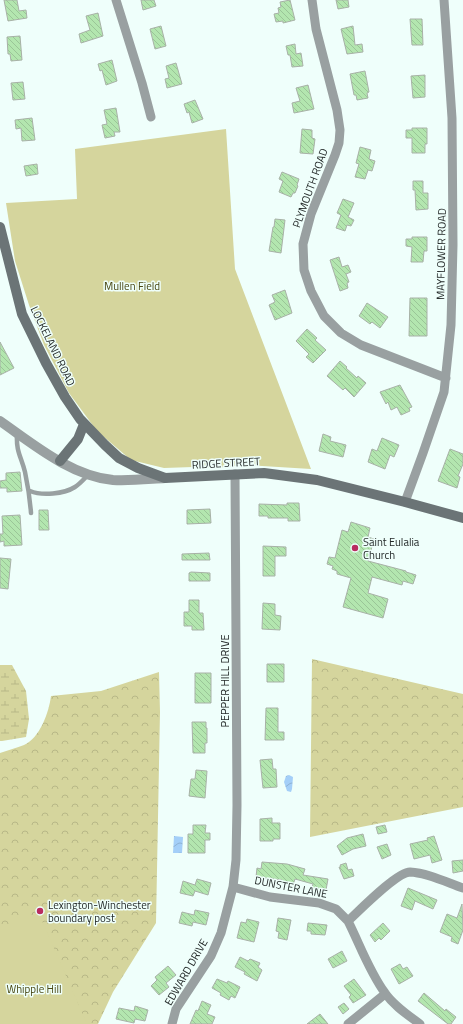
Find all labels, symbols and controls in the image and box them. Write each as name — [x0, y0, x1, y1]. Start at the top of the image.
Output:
street label: PLYMOUTH ROAD — [288, 146, 332, 230]
street label: MAYFLOWER ROAD — [432, 208, 450, 300]
park label: Mullen Field — [104, 278, 160, 294]
street label: LOCKELAND ROAD — [27, 303, 79, 389]
street label: RIDGE STREET — [191, 453, 261, 473]
place label: Saint Eulalia Church — [363, 534, 420, 563]
marker: Saint Eulalia Church — [350, 543, 360, 553]
street label: PEPPER HILL DRIVE — [217, 634, 233, 728]
street label: DUNSTER LANE — [253, 872, 329, 902]
place label: Lexington-Winchester boundary post — [48, 897, 151, 926]
marker: Lexington-Winchester boundary post — [35, 906, 45, 916]
street label: EDWARD DRIVE — [160, 936, 212, 1008]
park label: Whipple Hill — [6, 981, 62, 997]

